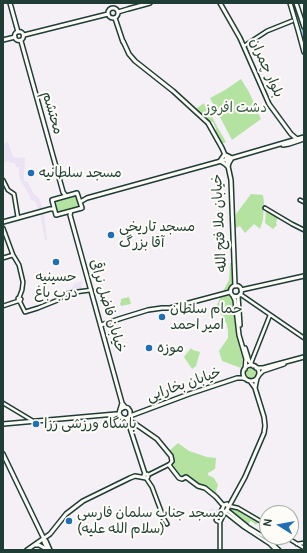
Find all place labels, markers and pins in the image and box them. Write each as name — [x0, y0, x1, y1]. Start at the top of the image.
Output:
place label: مسجد سلطانیه — [39, 165, 122, 181]
marker: مسجد سلطانیه — [26, 168, 36, 178]
place label: مسجد تاریخی آقا بزرگ — [119, 219, 195, 252]
marker: مسجد تاریخی آقا بزرگ — [106, 230, 116, 240]
marker: حسینیه درب باغ — [51, 257, 61, 267]
place label: حسینیه درب باغ — [34, 269, 78, 302]
place label: حمام سلطان امیر احمد — [170, 301, 242, 334]
marker: حمام سلطان امیر احمد — [157, 312, 167, 322]
place label: موزه — [157, 340, 184, 356]
marker: موزه — [144, 343, 154, 353]
place label: باشگاه ورزشی رزا — [44, 416, 137, 432]
marker: باشگاه ورزشی رزا — [31, 419, 41, 429]
place label: مسجد جناب سلمان فارسی (سلام الله علیه) — [77, 505, 224, 538]
marker: مسجد جناب سلمان فارسی (سلام الله علیه) — [64, 516, 74, 526]

